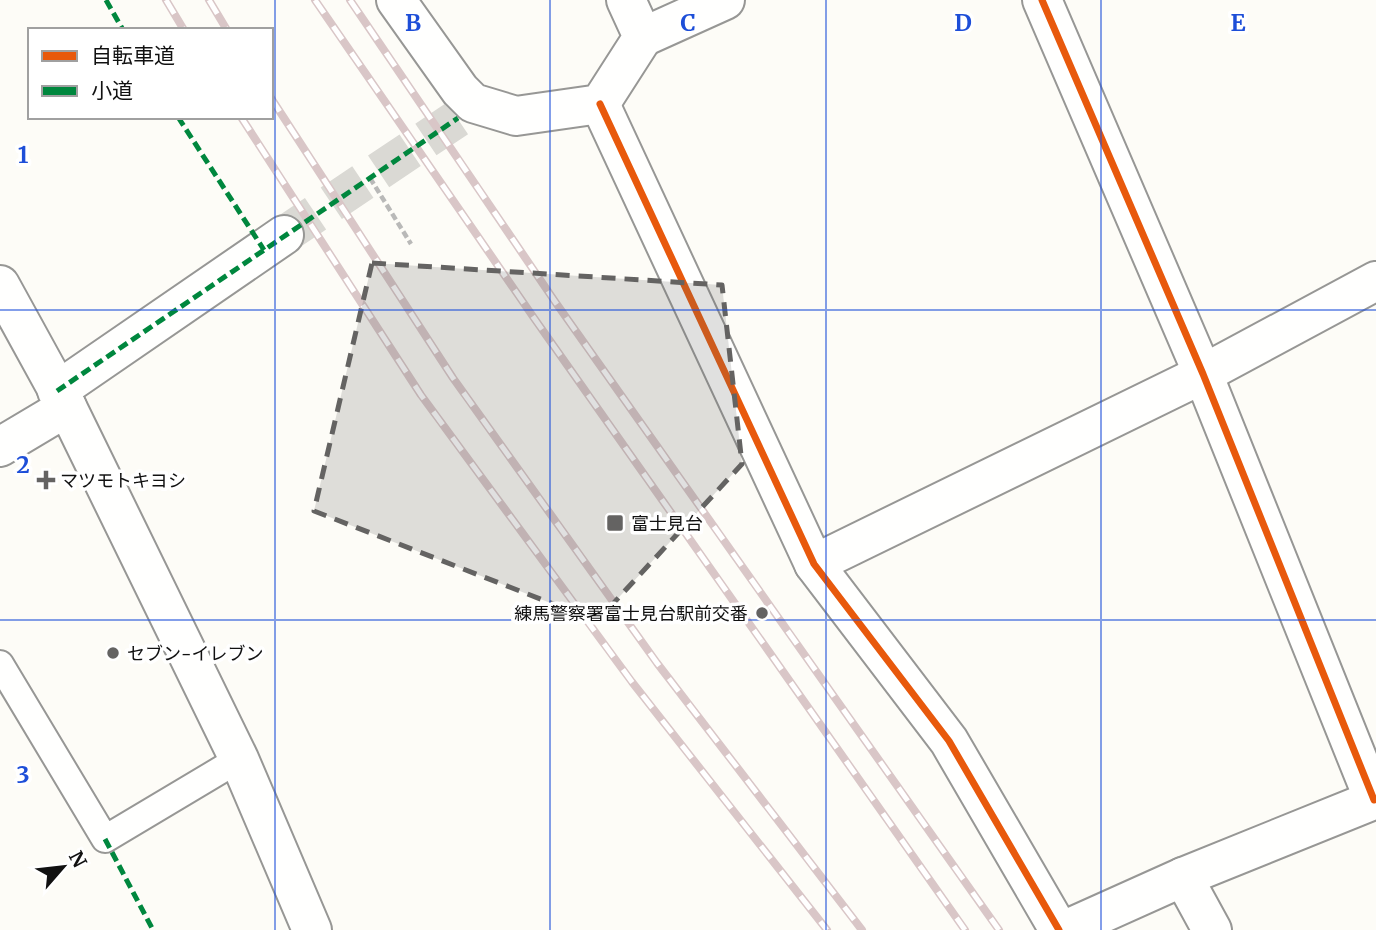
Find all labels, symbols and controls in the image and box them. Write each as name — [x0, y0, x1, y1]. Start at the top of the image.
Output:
text: B — [405, 8, 421, 37]
text: C — [680, 8, 696, 37]
text: D — [954, 8, 972, 37]
text: E — [1230, 8, 1246, 37]
legend — [28, 28, 273, 119]
text: 自転車道 — [91, 42, 175, 69]
text: 小道 — [91, 77, 133, 104]
text: 1 — [18, 140, 29, 169]
text: 2 — [16, 450, 30, 479]
place label: マツモトキヨシ — [60, 469, 186, 492]
marker: マツモトキヨシ — [38, 472, 54, 488]
place label: 富士見台 — [631, 512, 703, 535]
marker: 富士見台 — [605, 513, 625, 533]
place label: 練馬警察署富士見台駅前交番 — [514, 602, 748, 625]
marker: 練馬警察署富士見台駅前交番 — [754, 605, 770, 621]
place label: セブン-イレブン — [127, 642, 263, 665]
marker: セブン-イレブン — [105, 645, 121, 661]
text: 3 — [16, 760, 30, 789]
north arrow — [28, 832, 98, 902]
text: N — [64, 847, 92, 871]

